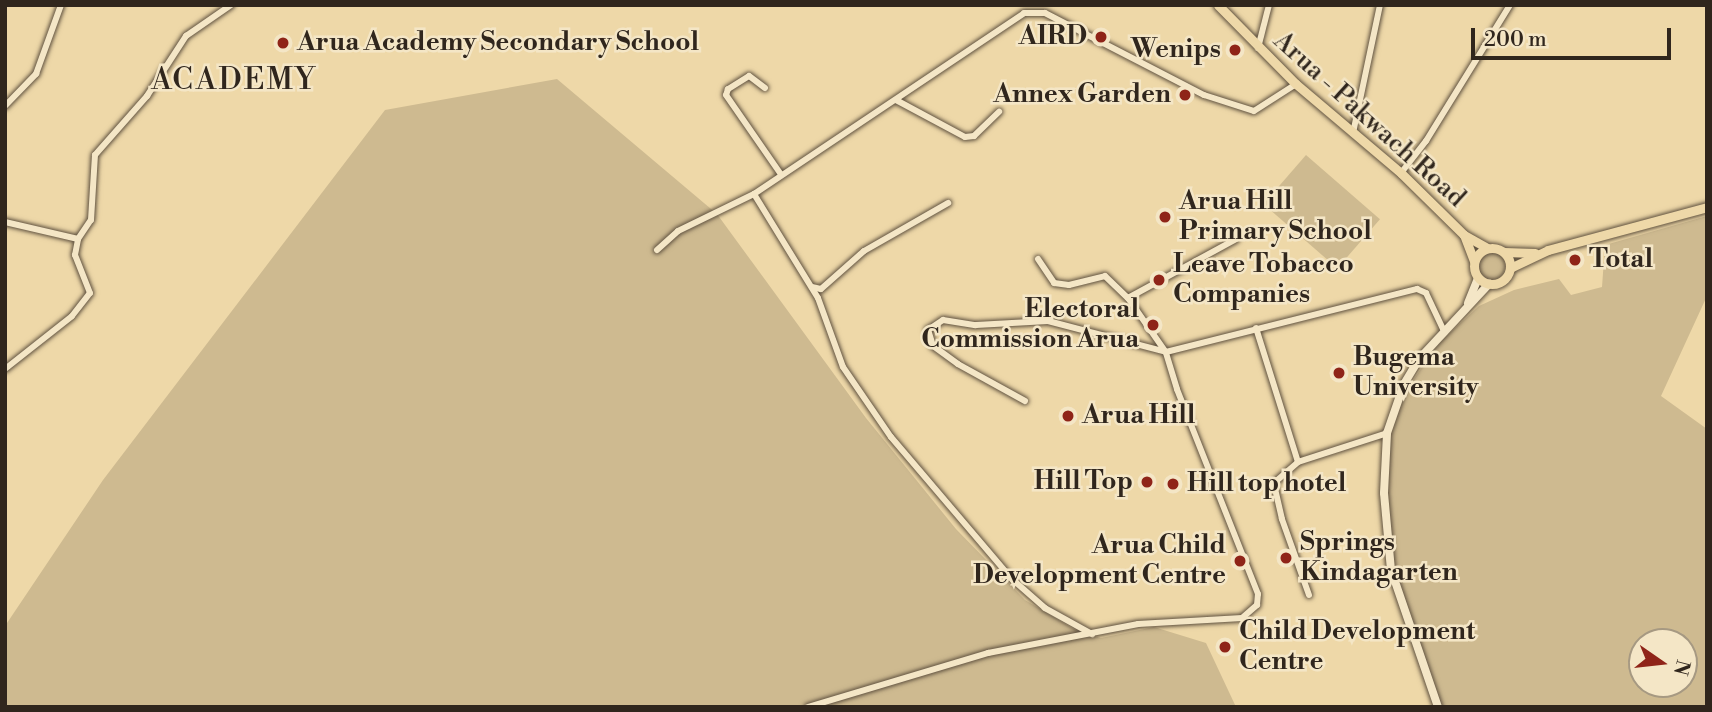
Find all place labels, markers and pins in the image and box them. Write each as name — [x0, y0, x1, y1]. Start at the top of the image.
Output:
place label: AIRD — [1018, 21, 1087, 53]
place label: Arua Academy Secondary School — [297, 27, 699, 59]
marker: AIRD — [1093, 29, 1109, 45]
place label: Wenips — [1131, 34, 1221, 66]
marker: Arua Academy Secondary School — [275, 35, 291, 51]
marker: Wenips — [1227, 42, 1243, 58]
place label: Annex Garden — [993, 79, 1171, 111]
marker: Annex Garden — [1177, 87, 1193, 103]
place label: Arua Hill Primary School — [1179, 186, 1372, 248]
marker: Arua Hill Primary School — [1157, 209, 1173, 225]
place label: Total — [1589, 244, 1653, 276]
place label: Leave Tobacco Companies — [1173, 249, 1354, 310]
marker: Total — [1567, 252, 1583, 268]
marker: Leave Tobacco Companies — [1151, 272, 1167, 288]
place label: Electoral Commission Arua — [921, 294, 1139, 356]
marker: Electoral Commission Arua — [1145, 317, 1161, 333]
place label: Bugema University — [1353, 342, 1479, 404]
marker: Bugema University — [1331, 365, 1347, 381]
place label: Arua Hill — [1082, 400, 1195, 432]
marker: Arua Hill — [1060, 408, 1076, 424]
place label: Hill Top — [1034, 466, 1133, 498]
place label: Hill top hotel — [1187, 468, 1346, 500]
marker: Hill Top — [1139, 474, 1155, 490]
marker: Hill top hotel — [1165, 476, 1181, 492]
place label: Springs Kindagarten — [1300, 527, 1458, 588]
place label: Arua Child Development Centre — [973, 530, 1226, 592]
marker: Springs Kindagarten — [1278, 550, 1294, 566]
marker: Arua Child Development Centre — [1232, 553, 1248, 569]
place label: Child Development Centre — [1239, 616, 1475, 678]
marker: Child Development Centre — [1217, 639, 1233, 655]

